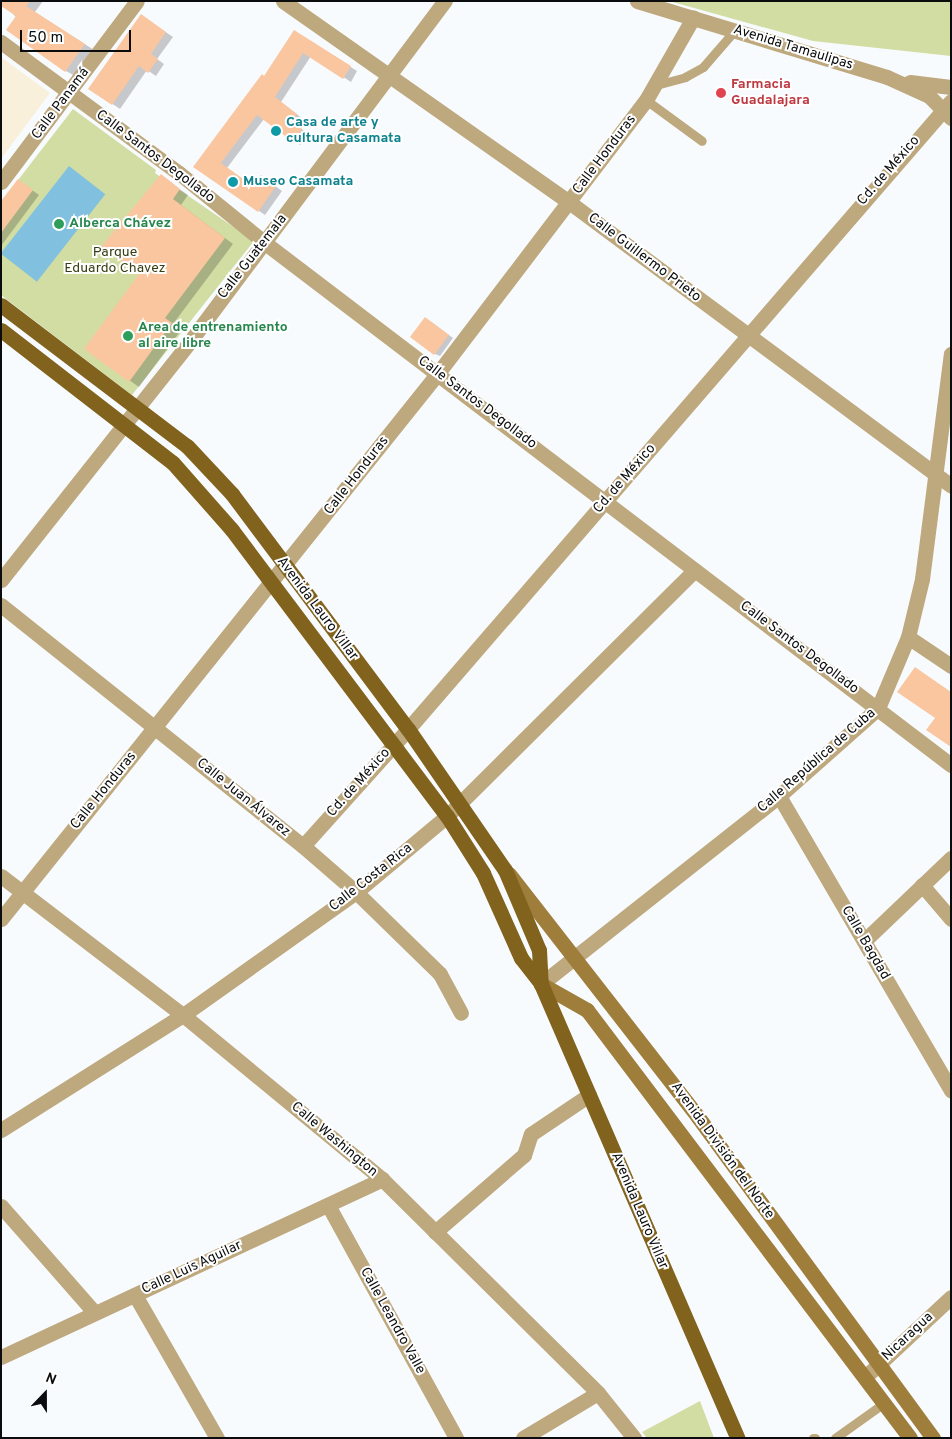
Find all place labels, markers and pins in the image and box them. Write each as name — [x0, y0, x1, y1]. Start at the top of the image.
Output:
place label: Farmacia Guadalajara — [731, 77, 810, 110]
marker: Farmacia Guadalajara — [715, 87, 727, 99]
place label: Casa de arte y cultura Casamata — [286, 115, 401, 148]
marker: Casa de arte y cultura Casamata — [270, 125, 282, 137]
place label: Museo Casamata — [243, 174, 353, 190]
marker: Museo Casamata — [227, 176, 239, 188]
place label: Alberca Chávez — [69, 216, 171, 232]
marker: Alberca Chávez — [53, 218, 65, 230]
place label: Area de entrenamiento al aire libre — [138, 320, 288, 352]
marker: Area de entrenamiento al aire libre — [122, 330, 134, 342]

